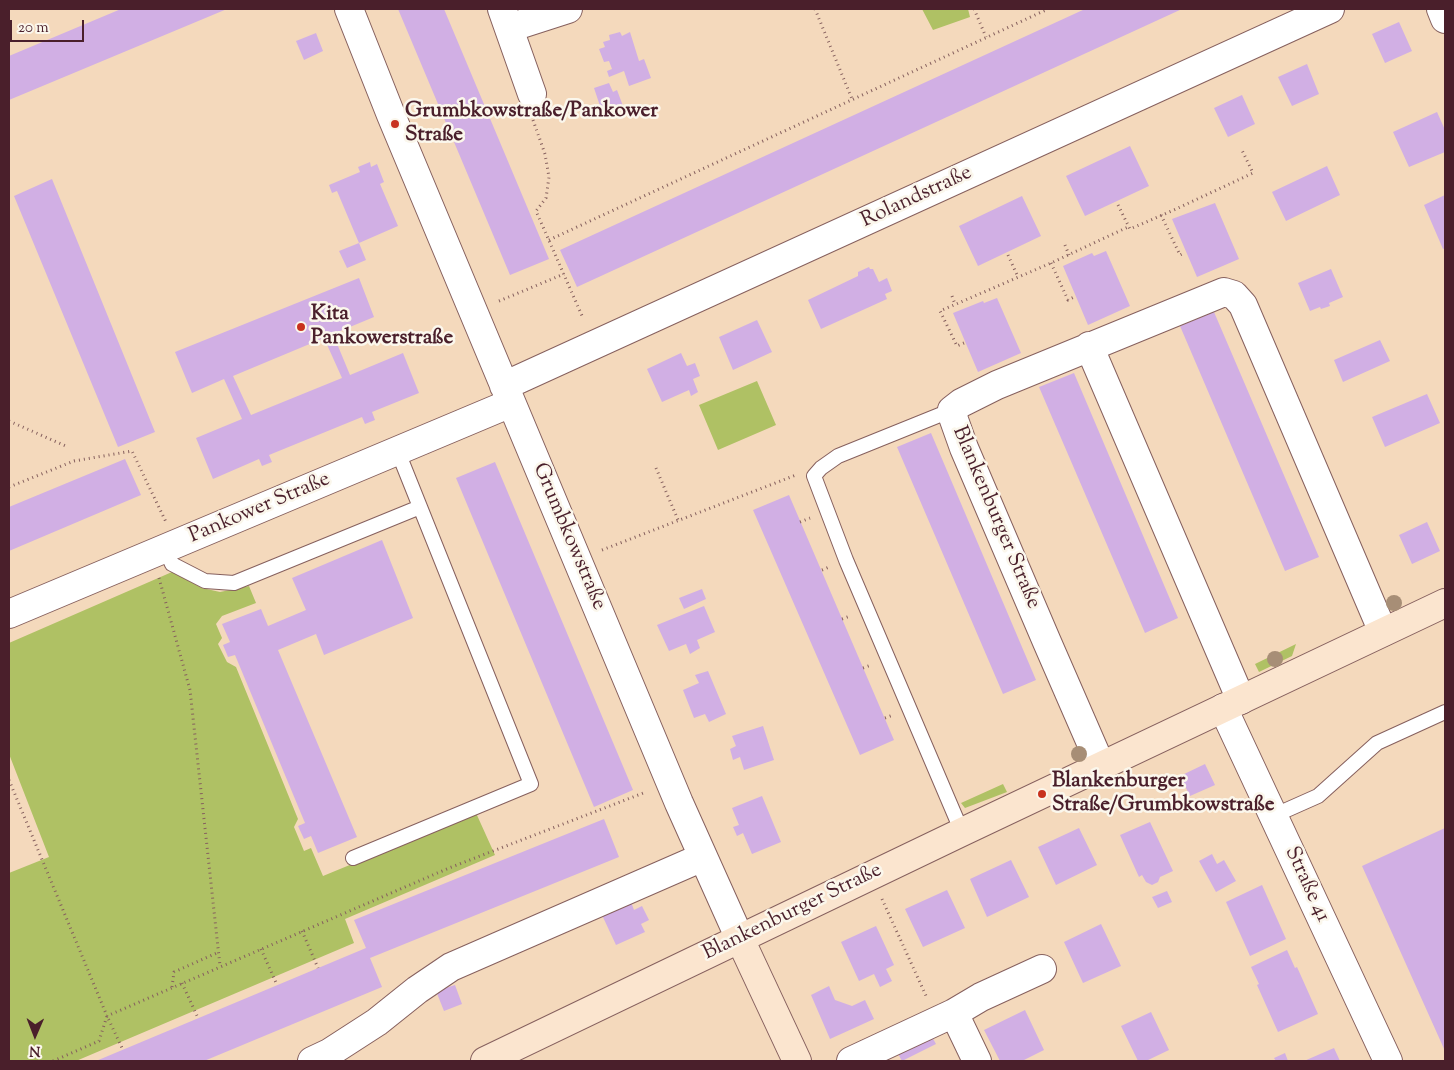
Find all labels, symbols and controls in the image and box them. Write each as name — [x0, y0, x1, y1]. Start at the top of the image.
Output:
scale bar — [12, 10, 86, 42]
text: 20 m — [18, 18, 49, 39]
place label: Grumbkowstraße/Pankower Straße — [405, 99, 658, 149]
marker: Grumbkowstraße/Pankower Straße — [389, 118, 401, 130]
street label: Rolandstraße — [858, 161, 976, 235]
place label: Kita Pankowerstraße — [311, 302, 453, 352]
marker: Kita Pankowerstraße — [295, 321, 307, 333]
street label: Blankenburger Straße — [945, 423, 1045, 613]
street label: Grumbkowstraße — [526, 460, 610, 614]
street label: Pankower Straße — [186, 468, 334, 550]
place label: Blankenburger Straße/Grumbkowstraße — [1052, 769, 1275, 819]
marker: Blankenburger Straße/Grumbkowstraße — [1036, 788, 1048, 800]
street label: Straße 41 — [1278, 843, 1334, 927]
street label: Blankenburger Straße — [699, 859, 887, 967]
north arrow — [10, 1010, 60, 1060]
text: N — [29, 1040, 41, 1060]

